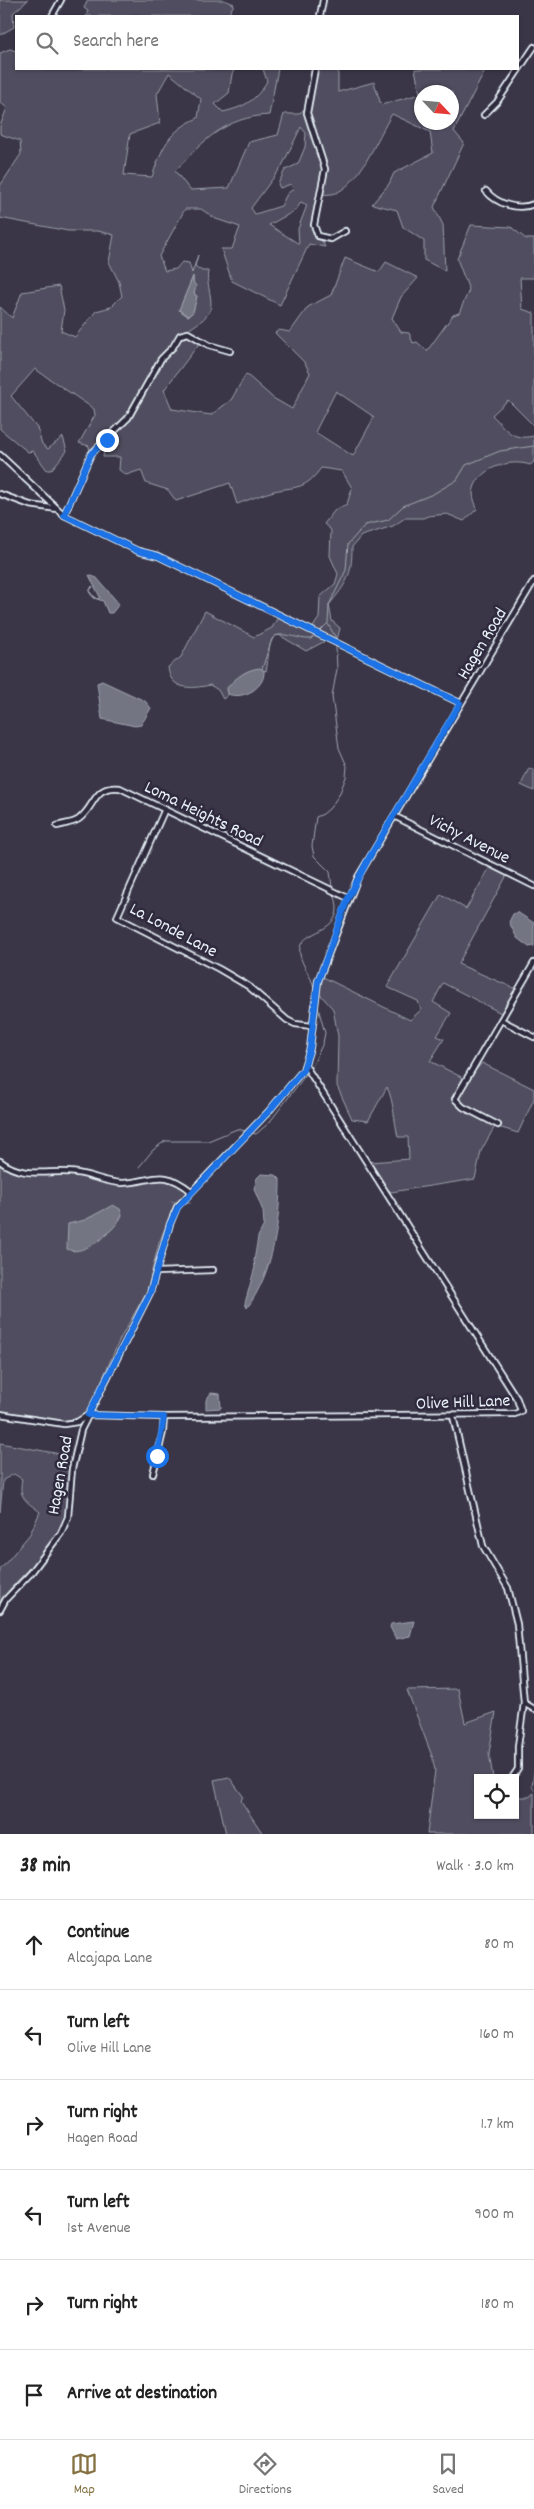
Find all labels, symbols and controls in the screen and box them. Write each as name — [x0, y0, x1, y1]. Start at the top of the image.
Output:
search box — [15, 15, 519, 70]
icon: search — [33, 29, 61, 57]
text: Search here — [73, 29, 159, 56]
north arrow — [414, 85, 459, 130]
route end — [96, 429, 119, 452]
street label: Hagen Road — [452, 604, 514, 685]
street label: Loma Heights Road — [140, 776, 266, 855]
street label: Vichy Avenue — [424, 809, 514, 871]
street label: La Londe Lane — [125, 898, 221, 965]
street label: Olive Hill Lane — [415, 1389, 511, 1418]
street label: Hagen Road — [42, 1434, 81, 1517]
route start — [146, 1445, 169, 1468]
map controls — [474, 1774, 519, 1819]
button: locate — [474, 1774, 519, 1819]
text: 38 min — [20, 1852, 71, 1882]
text: Walk · 3.0 km — [436, 1855, 514, 1878]
text: Continue — [67, 1920, 129, 1947]
icon: ahead — [20, 1931, 48, 1959]
text: 80 m — [484, 1933, 514, 1956]
text: Alcajapa Lane — [67, 1947, 152, 1970]
text: Turn left — [67, 2010, 130, 2037]
icon: left — [20, 2021, 48, 2049]
text: 160 m — [479, 2023, 514, 2046]
text: Olive Hill Lane — [67, 2037, 151, 2060]
text: Turn right — [67, 2100, 138, 2127]
icon: right — [20, 2111, 48, 2139]
text: 1.7 km — [480, 2113, 514, 2136]
text: Hagen Road — [67, 2127, 138, 2150]
text: Turn left — [67, 2190, 130, 2217]
icon: left — [20, 2201, 48, 2229]
text: 900 m — [475, 2203, 514, 2226]
text: 1st Avenue — [67, 2217, 131, 2240]
icon: right — [20, 2291, 48, 2319]
text: Turn right — [67, 2291, 138, 2318]
text: 180 m — [481, 2293, 514, 2316]
icon: arrive — [20, 2381, 48, 2409]
text: Arrive at destination — [67, 2381, 217, 2408]
tab: Map — [70, 2450, 98, 2500]
tab: Directions — [239, 2450, 292, 2500]
tab: Saved — [432, 2450, 464, 2500]

